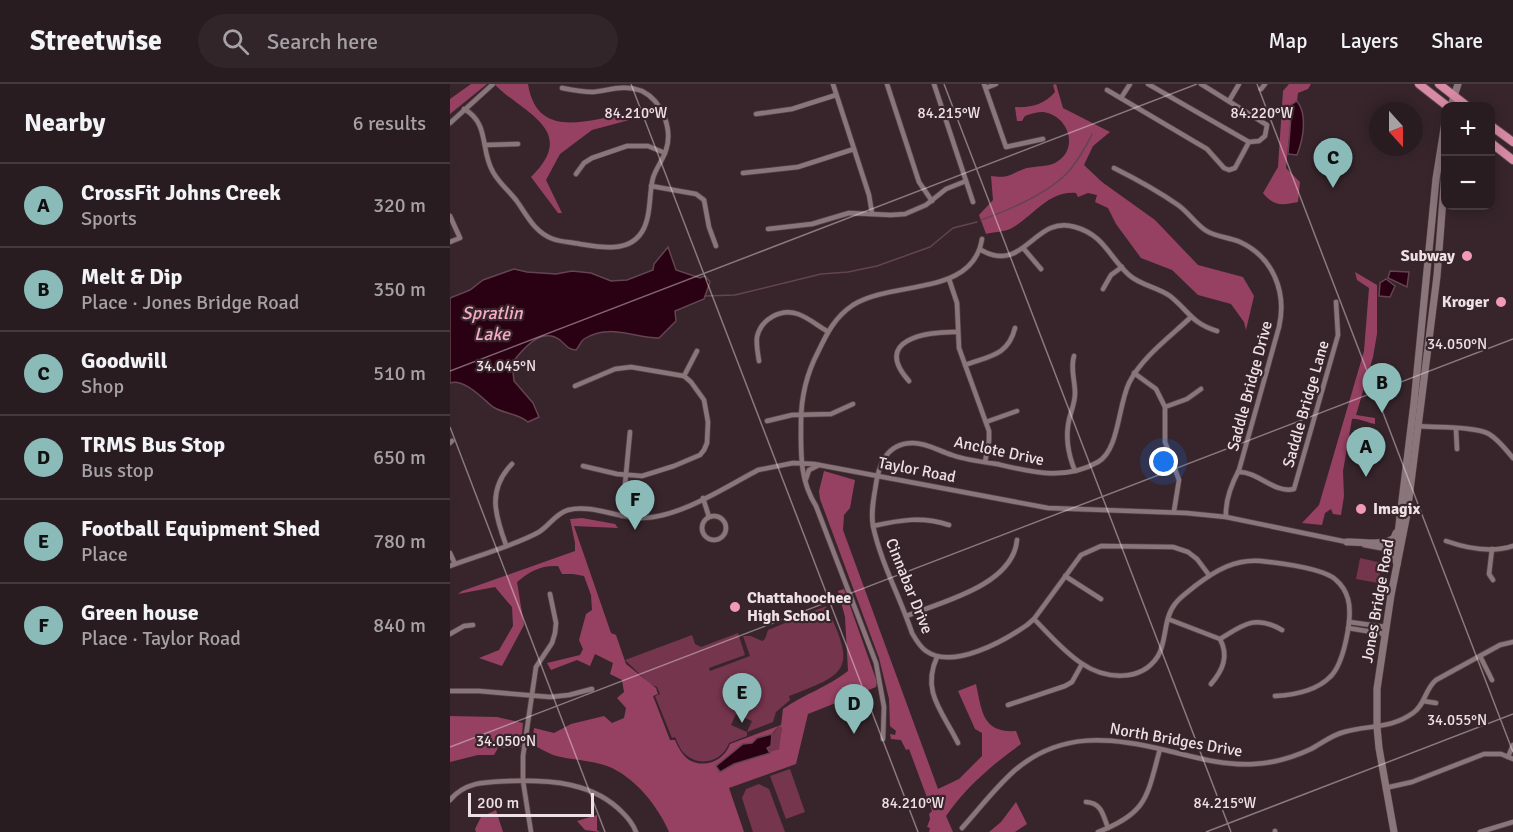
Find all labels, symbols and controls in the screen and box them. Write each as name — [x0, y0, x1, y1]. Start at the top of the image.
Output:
search box — [198, 14, 618, 68]
text: Streetwise — [30, 24, 162, 58]
icon: search — [219, 25, 252, 58]
text: Search here — [267, 28, 378, 55]
text: Map — [1269, 28, 1307, 54]
text: Layers — [1340, 28, 1398, 54]
text: Share — [1431, 28, 1483, 54]
north arrow — [1369, 102, 1423, 156]
map controls — [1441, 102, 1495, 210]
button: + — [1441, 102, 1495, 156]
text: 84.210°W — [605, 104, 668, 122]
text: 84.215°W — [918, 104, 981, 122]
text: 84.220°W — [1231, 104, 1294, 122]
text: Nearby — [24, 107, 105, 139]
text: 6 results — [353, 111, 426, 136]
pin: C — [1314, 138, 1352, 188]
button: − — [1441, 156, 1495, 210]
text: CrossFit Johns Creek — [81, 179, 281, 206]
text: A — [37, 193, 50, 218]
text: 320 m — [373, 193, 426, 218]
text: Sports — [81, 206, 137, 231]
place label: Subway — [1401, 246, 1455, 266]
marker: Subway — [1460, 249, 1474, 263]
text: Melt & Dip — [81, 263, 182, 290]
text: B — [37, 277, 50, 302]
text: 350 m — [373, 277, 426, 302]
text: Place · Jones Bridge Road — [81, 290, 299, 315]
place label: Kroger — [1442, 292, 1490, 312]
marker: Kroger — [1494, 295, 1508, 309]
water label: Spratlin Lake — [461, 302, 524, 345]
street label: Saddle Bridge Drive — [1223, 319, 1277, 453]
text: 34.050°N — [1427, 335, 1487, 353]
street label: Saddle Bridge Lane — [1278, 338, 1334, 470]
text: Goodwill — [81, 347, 167, 374]
text: 34.045°N — [476, 357, 536, 375]
text: C — [37, 361, 50, 386]
text: 510 m — [373, 361, 426, 386]
pin: B — [1362, 364, 1402, 413]
text: Shop — [81, 374, 124, 399]
pin: A — [1346, 428, 1386, 477]
text: TRMS Bus Stop — [81, 431, 225, 458]
street label: Anclote Drive — [952, 432, 1046, 470]
text: D — [37, 445, 50, 470]
text: 650 m — [373, 445, 426, 470]
your location — [1149, 447, 1178, 476]
street label: Taylor Road — [877, 453, 957, 487]
text: Bus stop — [81, 458, 154, 483]
pin: F — [616, 480, 654, 530]
place label: Imagix — [1373, 499, 1420, 519]
marker: Imagix — [1354, 502, 1368, 516]
text: Football Equipment Shed — [81, 515, 320, 542]
text: E — [38, 529, 49, 554]
text: 780 m — [373, 529, 426, 554]
street label: Cinnabar Drive — [881, 535, 937, 637]
street label: Jones Bridge Road — [1357, 538, 1399, 664]
text: Place — [81, 542, 128, 567]
place label: Chattahoochee High School — [747, 588, 851, 626]
text: Green house — [81, 599, 199, 626]
marker: Chattahoochee High School — [728, 600, 742, 614]
text: F — [38, 613, 49, 638]
text: 840 m — [373, 613, 426, 638]
text: Place · Taylor Road — [81, 626, 241, 651]
pin: E — [722, 674, 762, 723]
pin: D — [834, 684, 874, 734]
text: 34.055°N — [1427, 711, 1487, 729]
street label: North Bridges Drive — [1108, 718, 1244, 762]
text: 34.050°N — [476, 732, 536, 750]
scale bar — [468, 790, 594, 818]
text: 200 m — [477, 793, 519, 813]
text: 84.210°W — [882, 794, 945, 812]
text: 84.215°W — [1194, 794, 1257, 812]

